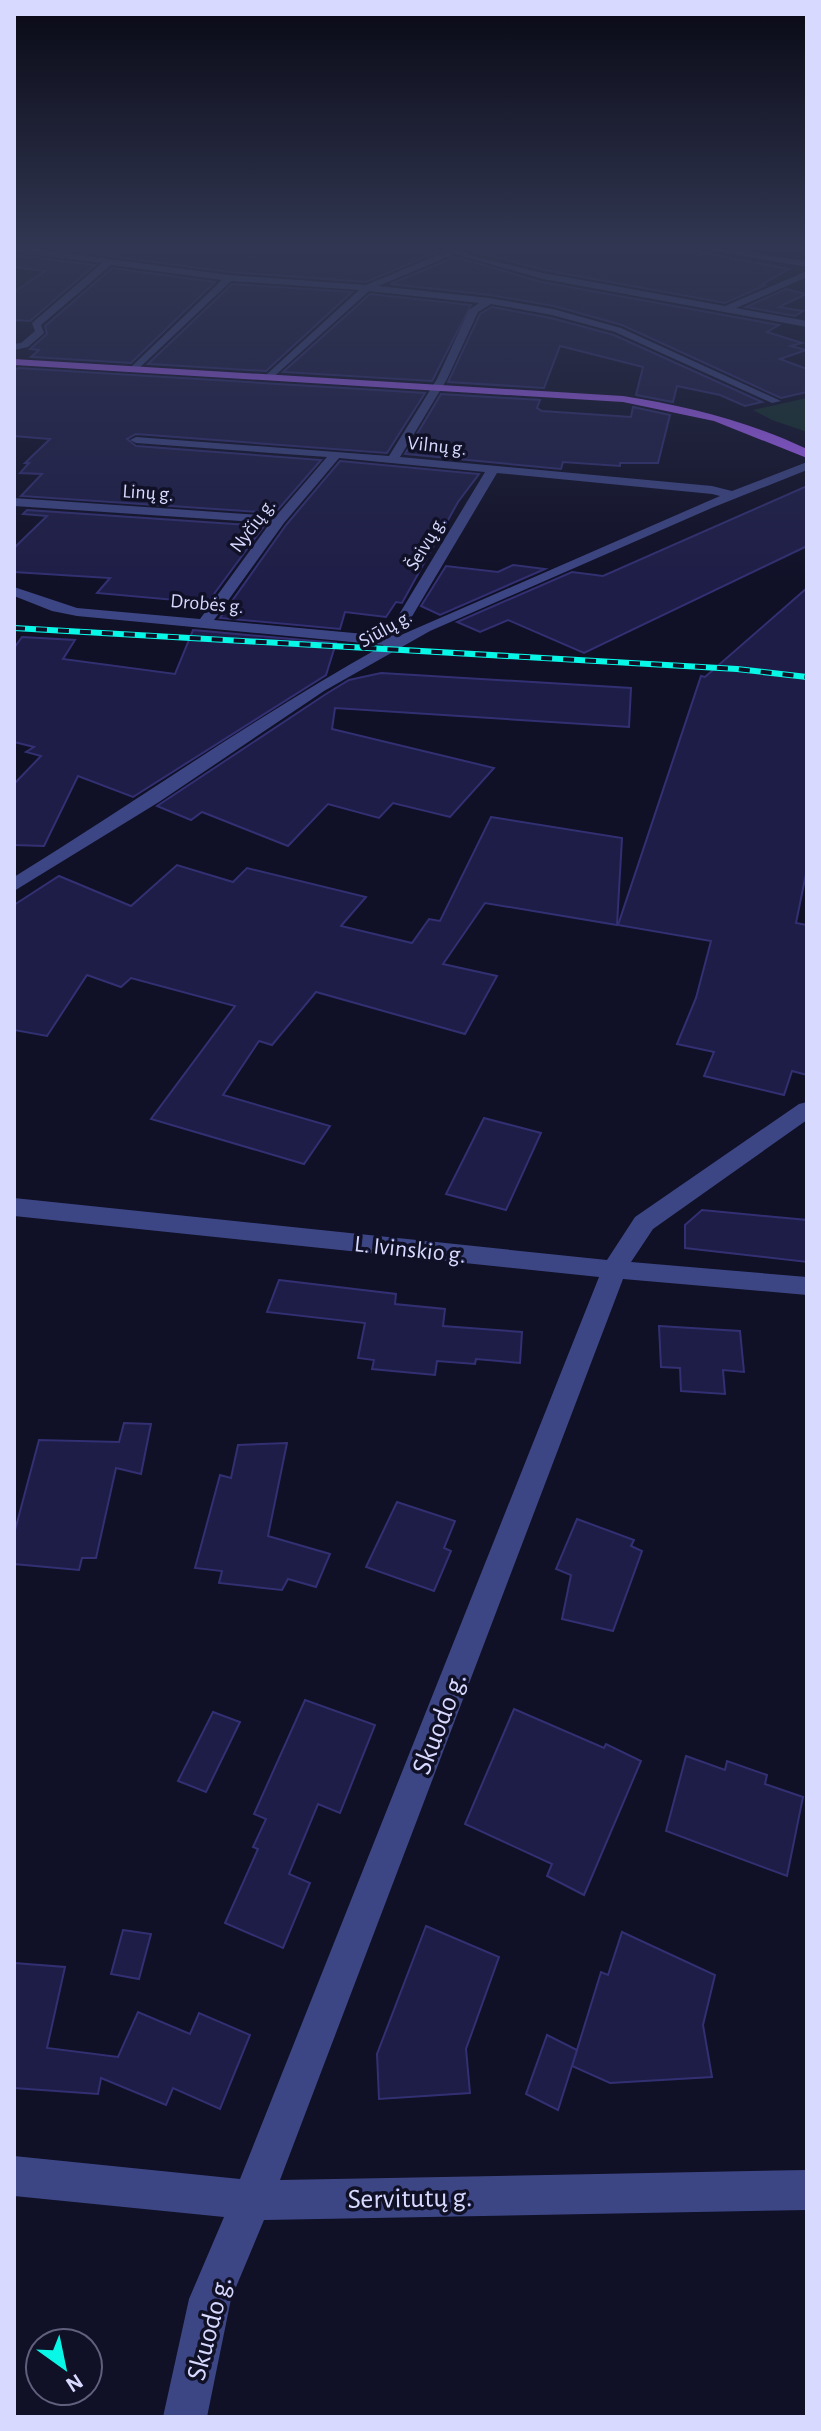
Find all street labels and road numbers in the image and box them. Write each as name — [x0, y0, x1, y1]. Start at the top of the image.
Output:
street label: Vilnų g. — [406, 433, 467, 459]
street label: Linų g. — [122, 481, 174, 505]
street label: Nyčių g. — [226, 495, 279, 556]
street label: Šeivų g. — [401, 512, 450, 574]
street label: Drobės g. — [169, 591, 244, 617]
street label: Siūlų g. — [356, 606, 415, 651]
street label: L. Ivinskio g. — [353, 1232, 467, 1268]
street label: Skuodo g. — [408, 1669, 472, 1779]
street label: Servitutų g. — [347, 2184, 473, 2214]
street label: Skuodo g. — [183, 2273, 237, 2384]

